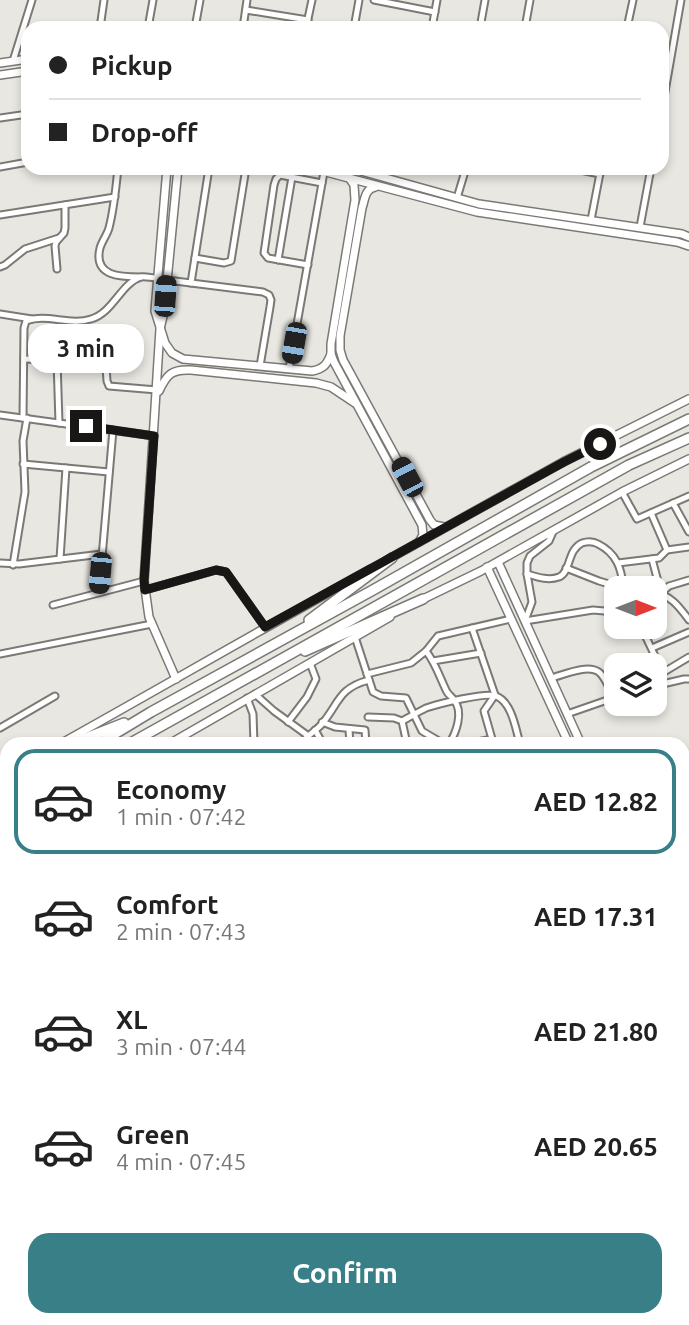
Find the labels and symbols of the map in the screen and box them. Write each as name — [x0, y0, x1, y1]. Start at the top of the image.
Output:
car — [154, 274, 177, 318]
car — [281, 320, 308, 366]
callout: 3 min — [28, 324, 144, 374]
route end — [70, 410, 102, 442]
route start — [584, 428, 616, 460]
car — [388, 454, 427, 500]
car — [88, 551, 113, 595]
north arrow — [604, 576, 667, 639]

